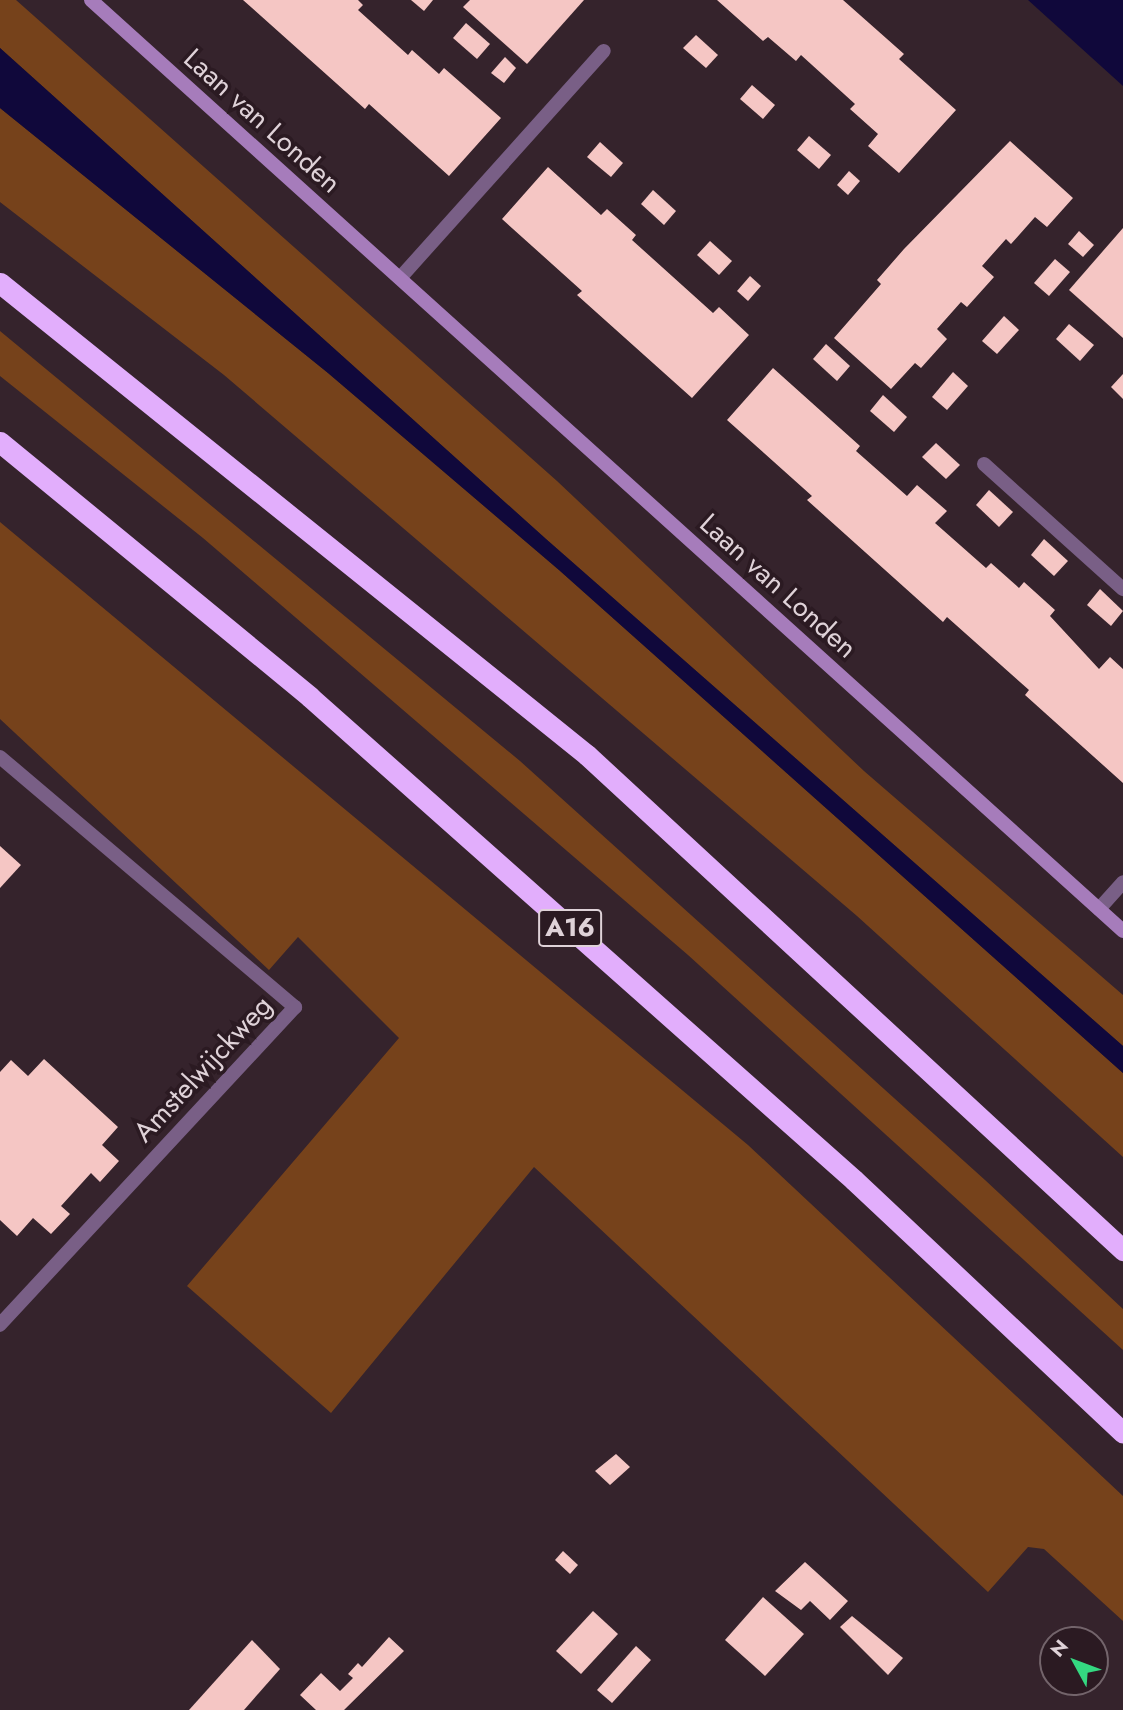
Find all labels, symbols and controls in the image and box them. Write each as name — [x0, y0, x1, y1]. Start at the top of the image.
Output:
street label: Laan van Londen — [177, 42, 347, 200]
street label: Laan van Londen — [693, 507, 863, 665]
road number: A16 — [537, 906, 603, 951]
street label: Amstelwijckweg — [127, 989, 279, 1149]
north arrow — [1039, 1626, 1109, 1696]
text: N — [1044, 1634, 1074, 1663]

